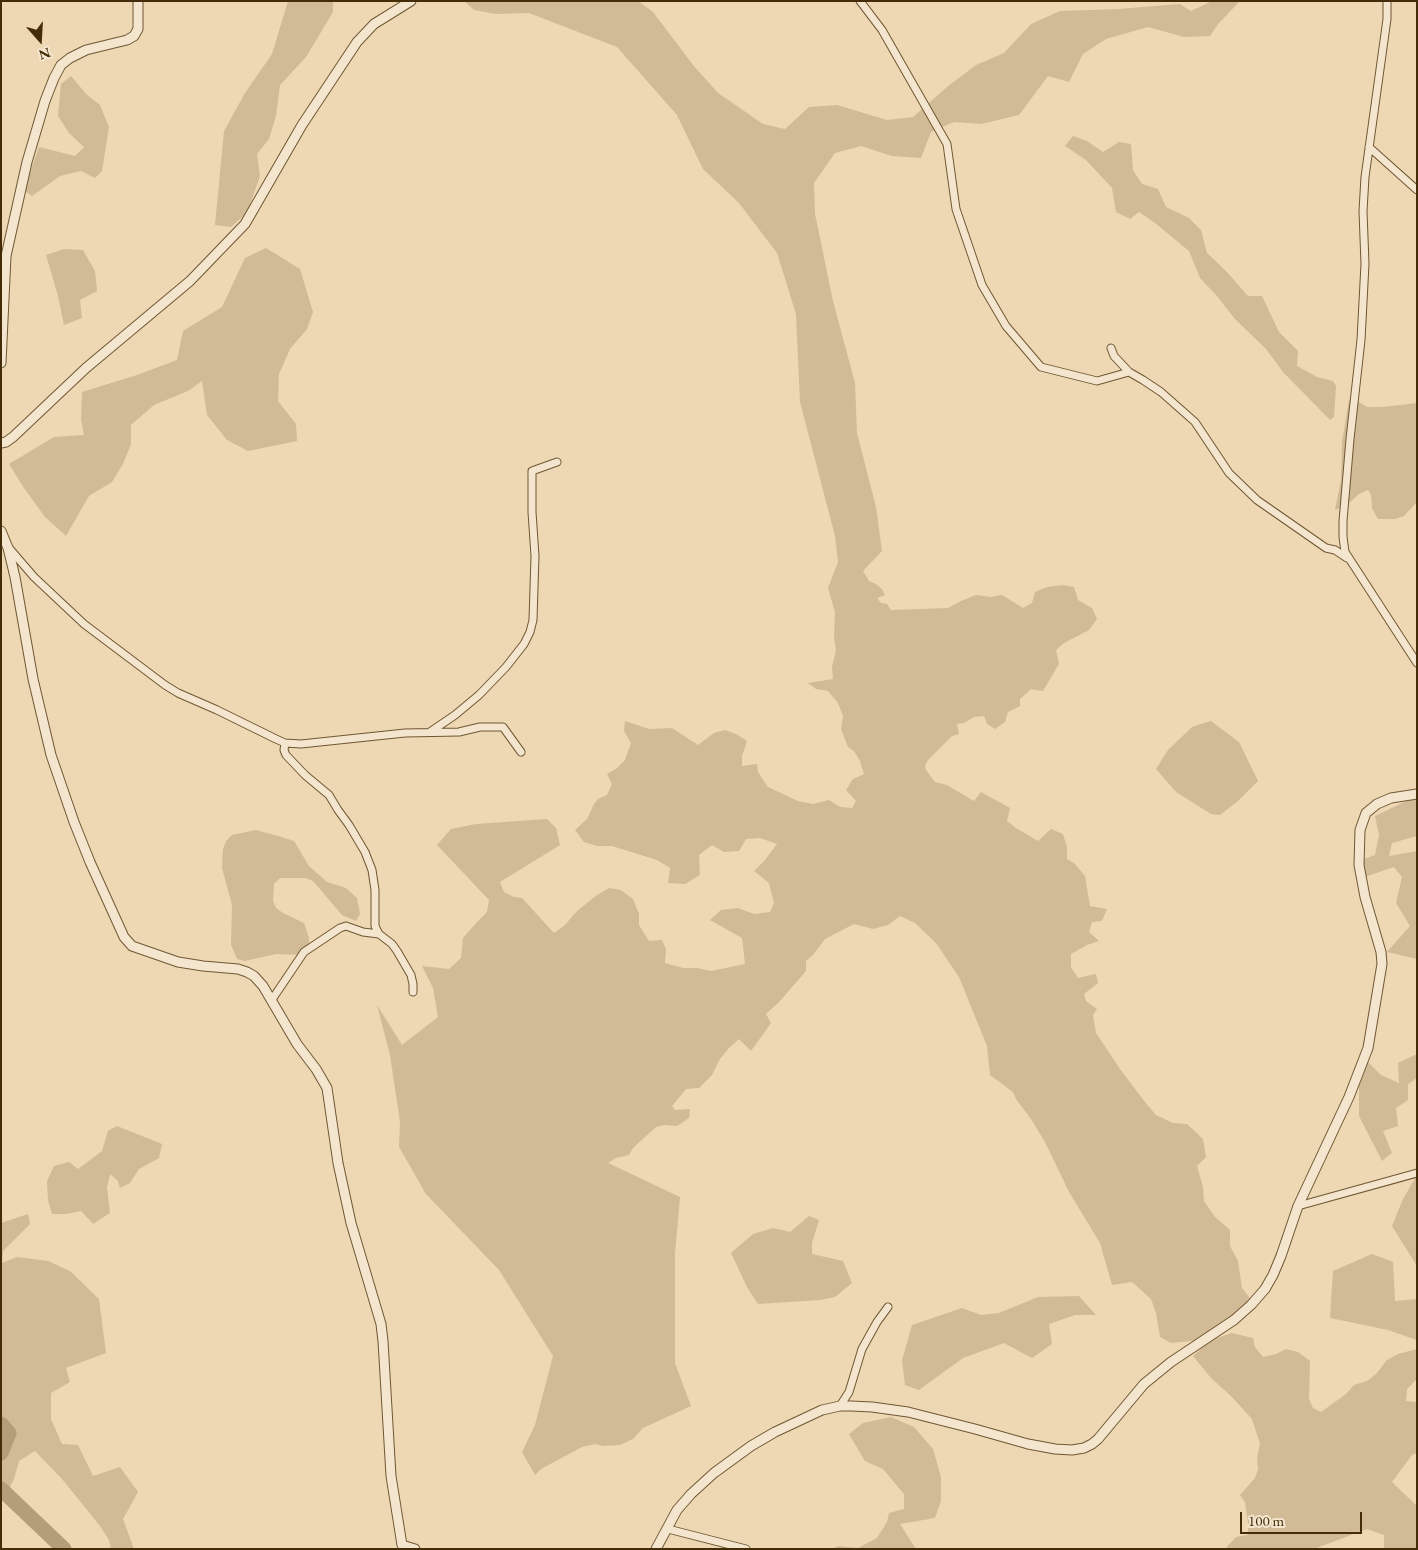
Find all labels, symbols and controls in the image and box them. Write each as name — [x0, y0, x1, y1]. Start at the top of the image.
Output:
north arrow — [15, 15, 65, 65]
text: N — [37, 44, 53, 65]
scale bar — [1243, 1502, 1366, 1534]
text: 100 m — [1248, 1511, 1284, 1530]

